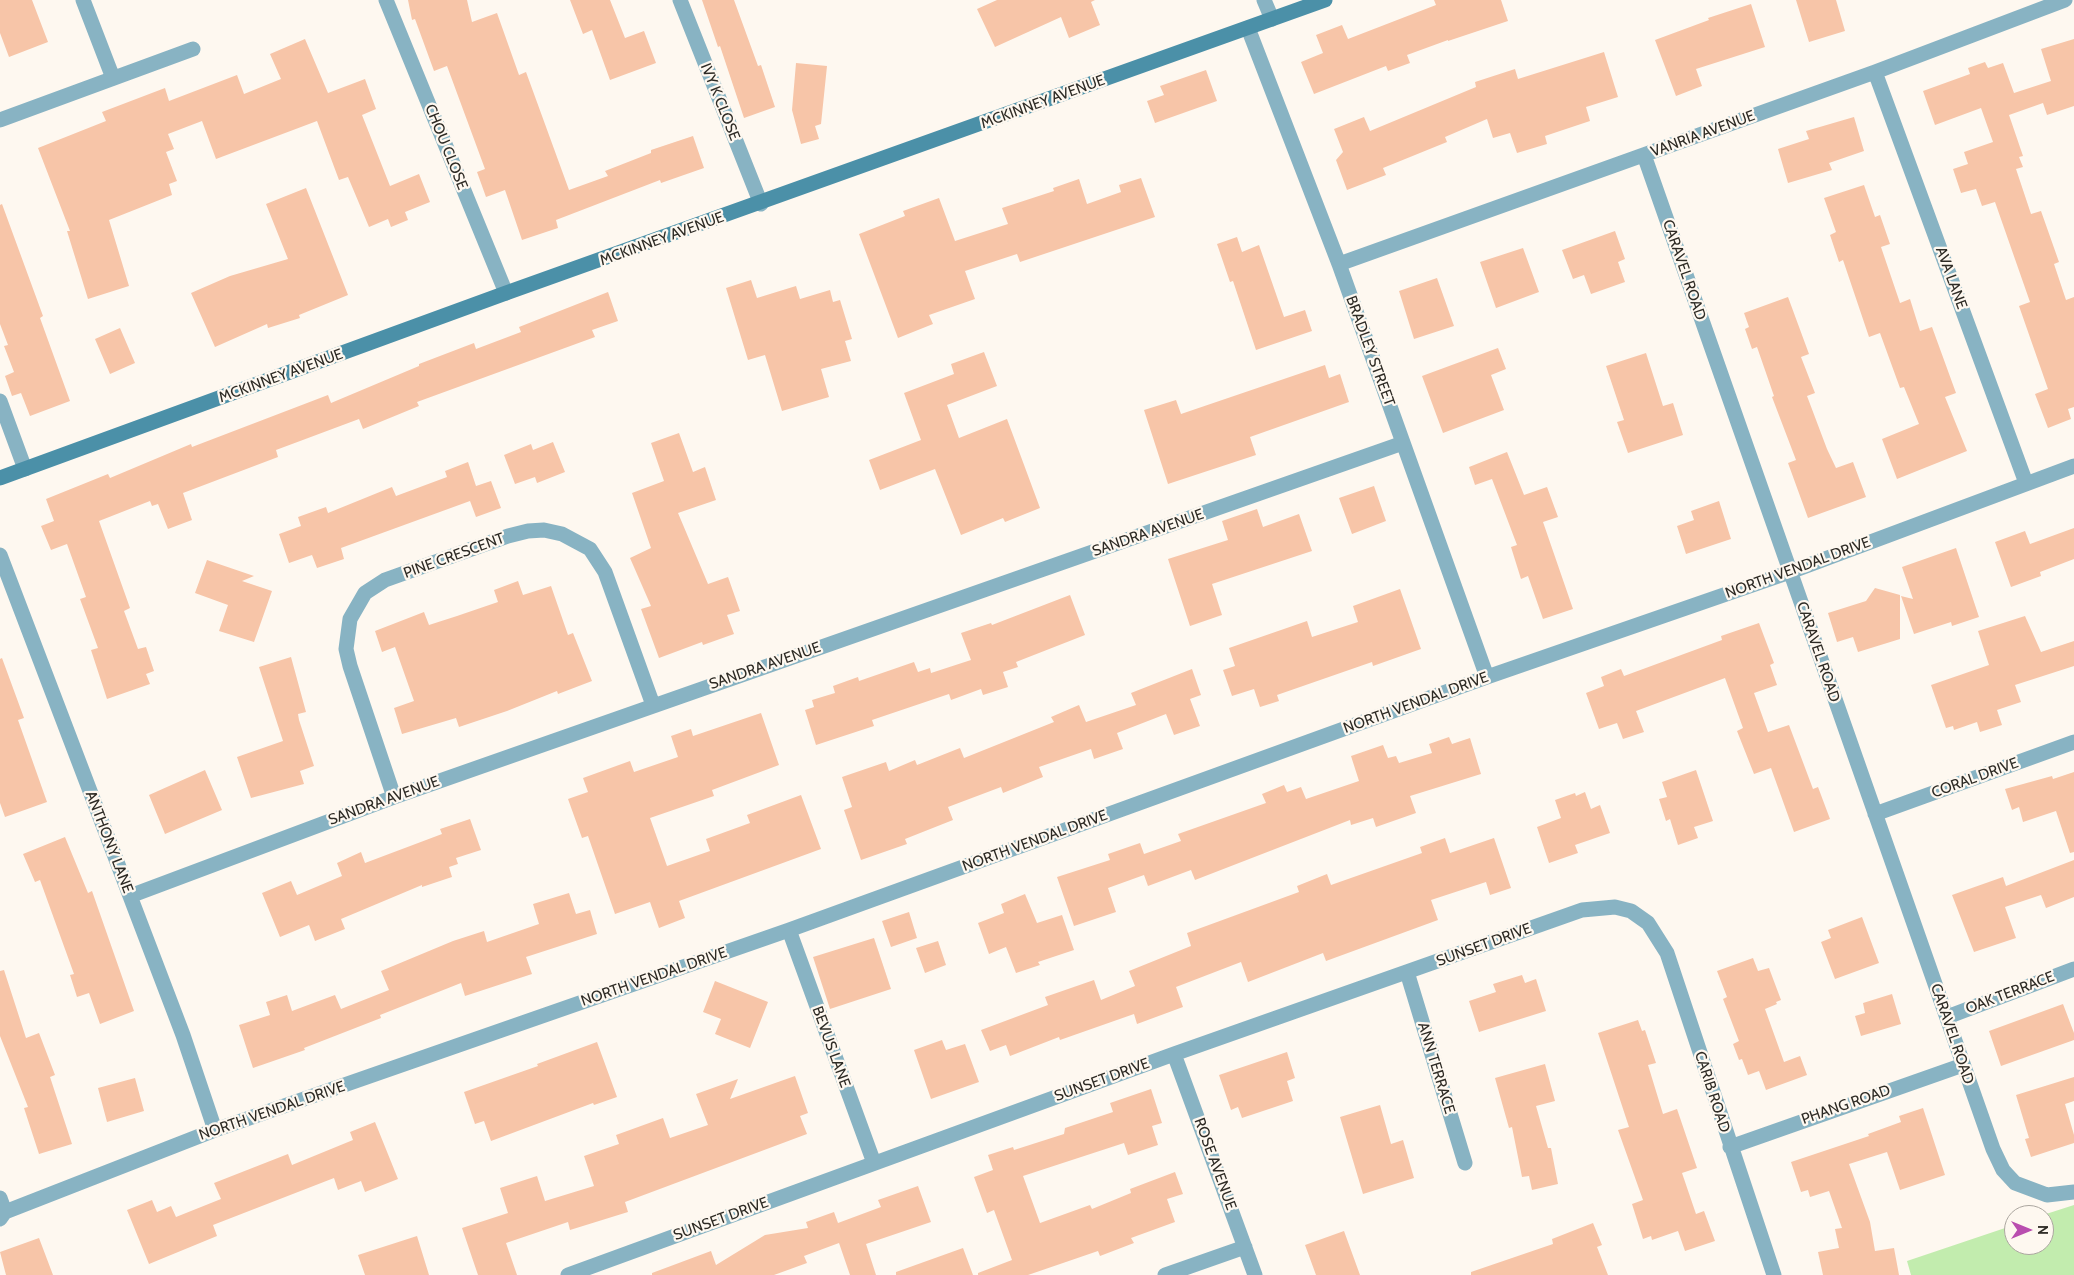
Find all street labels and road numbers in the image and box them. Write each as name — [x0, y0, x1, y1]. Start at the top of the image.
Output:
street label: IVY K CLOSE — [696, 61, 744, 143]
street label: MCKINNEY AVENUE — [979, 71, 1107, 133]
street label: CHOU CLOSE — [421, 102, 471, 192]
street label: VANRIA AVENUE — [1649, 107, 1757, 161]
street label: MCKINNEY AVENUE — [598, 208, 726, 270]
street label: CARAVEL ROAD — [1658, 217, 1710, 323]
street label: AVA LANE — [1931, 244, 1971, 312]
street label: BRADLEY STREET — [1342, 293, 1398, 409]
street label: MCKINNEY AVENUE — [217, 345, 345, 407]
street label: SANDRA AVENUE — [1090, 505, 1206, 561]
street label: PINE CRESCENT — [401, 529, 507, 583]
street label: NORTH VENDAL DRIVE — [1723, 533, 1873, 603]
street label: CARAVEL ROAD — [1792, 599, 1844, 705]
street label: SANDRA AVENUE — [707, 638, 823, 694]
street label: NORTH VENDAL DRIVE — [1341, 668, 1491, 738]
street label: CORAL DRIVE — [1929, 754, 2021, 802]
street label: SANDRA AVENUE — [326, 773, 442, 829]
street label: ANTHONY LANE — [81, 788, 137, 896]
street label: NORTH VENDAL DRIVE — [960, 806, 1110, 876]
street label: SUNSET DRIVE — [1434, 919, 1534, 971]
street label: NORTH VENDAL DRIVE — [579, 944, 729, 1010]
street label: OAK TERRACE — [1963, 968, 2057, 1018]
street label: CARAVEL ROAD — [1926, 981, 1978, 1087]
street label: BEVUS LANE — [808, 1004, 854, 1090]
street label: ANN TERRACE — [1414, 1020, 1458, 1116]
street label: CARIB ROAD — [1690, 1049, 1734, 1135]
street label: SUNSET DRIVE — [1052, 1054, 1152, 1106]
street label: NORTH VENDAL DRIVE — [197, 1078, 347, 1144]
street label: PHANG ROAD — [1799, 1081, 1893, 1129]
street label: ROSE AVENUE — [1190, 1115, 1240, 1213]
street label: SUNSET DRIVE — [671, 1193, 771, 1245]

